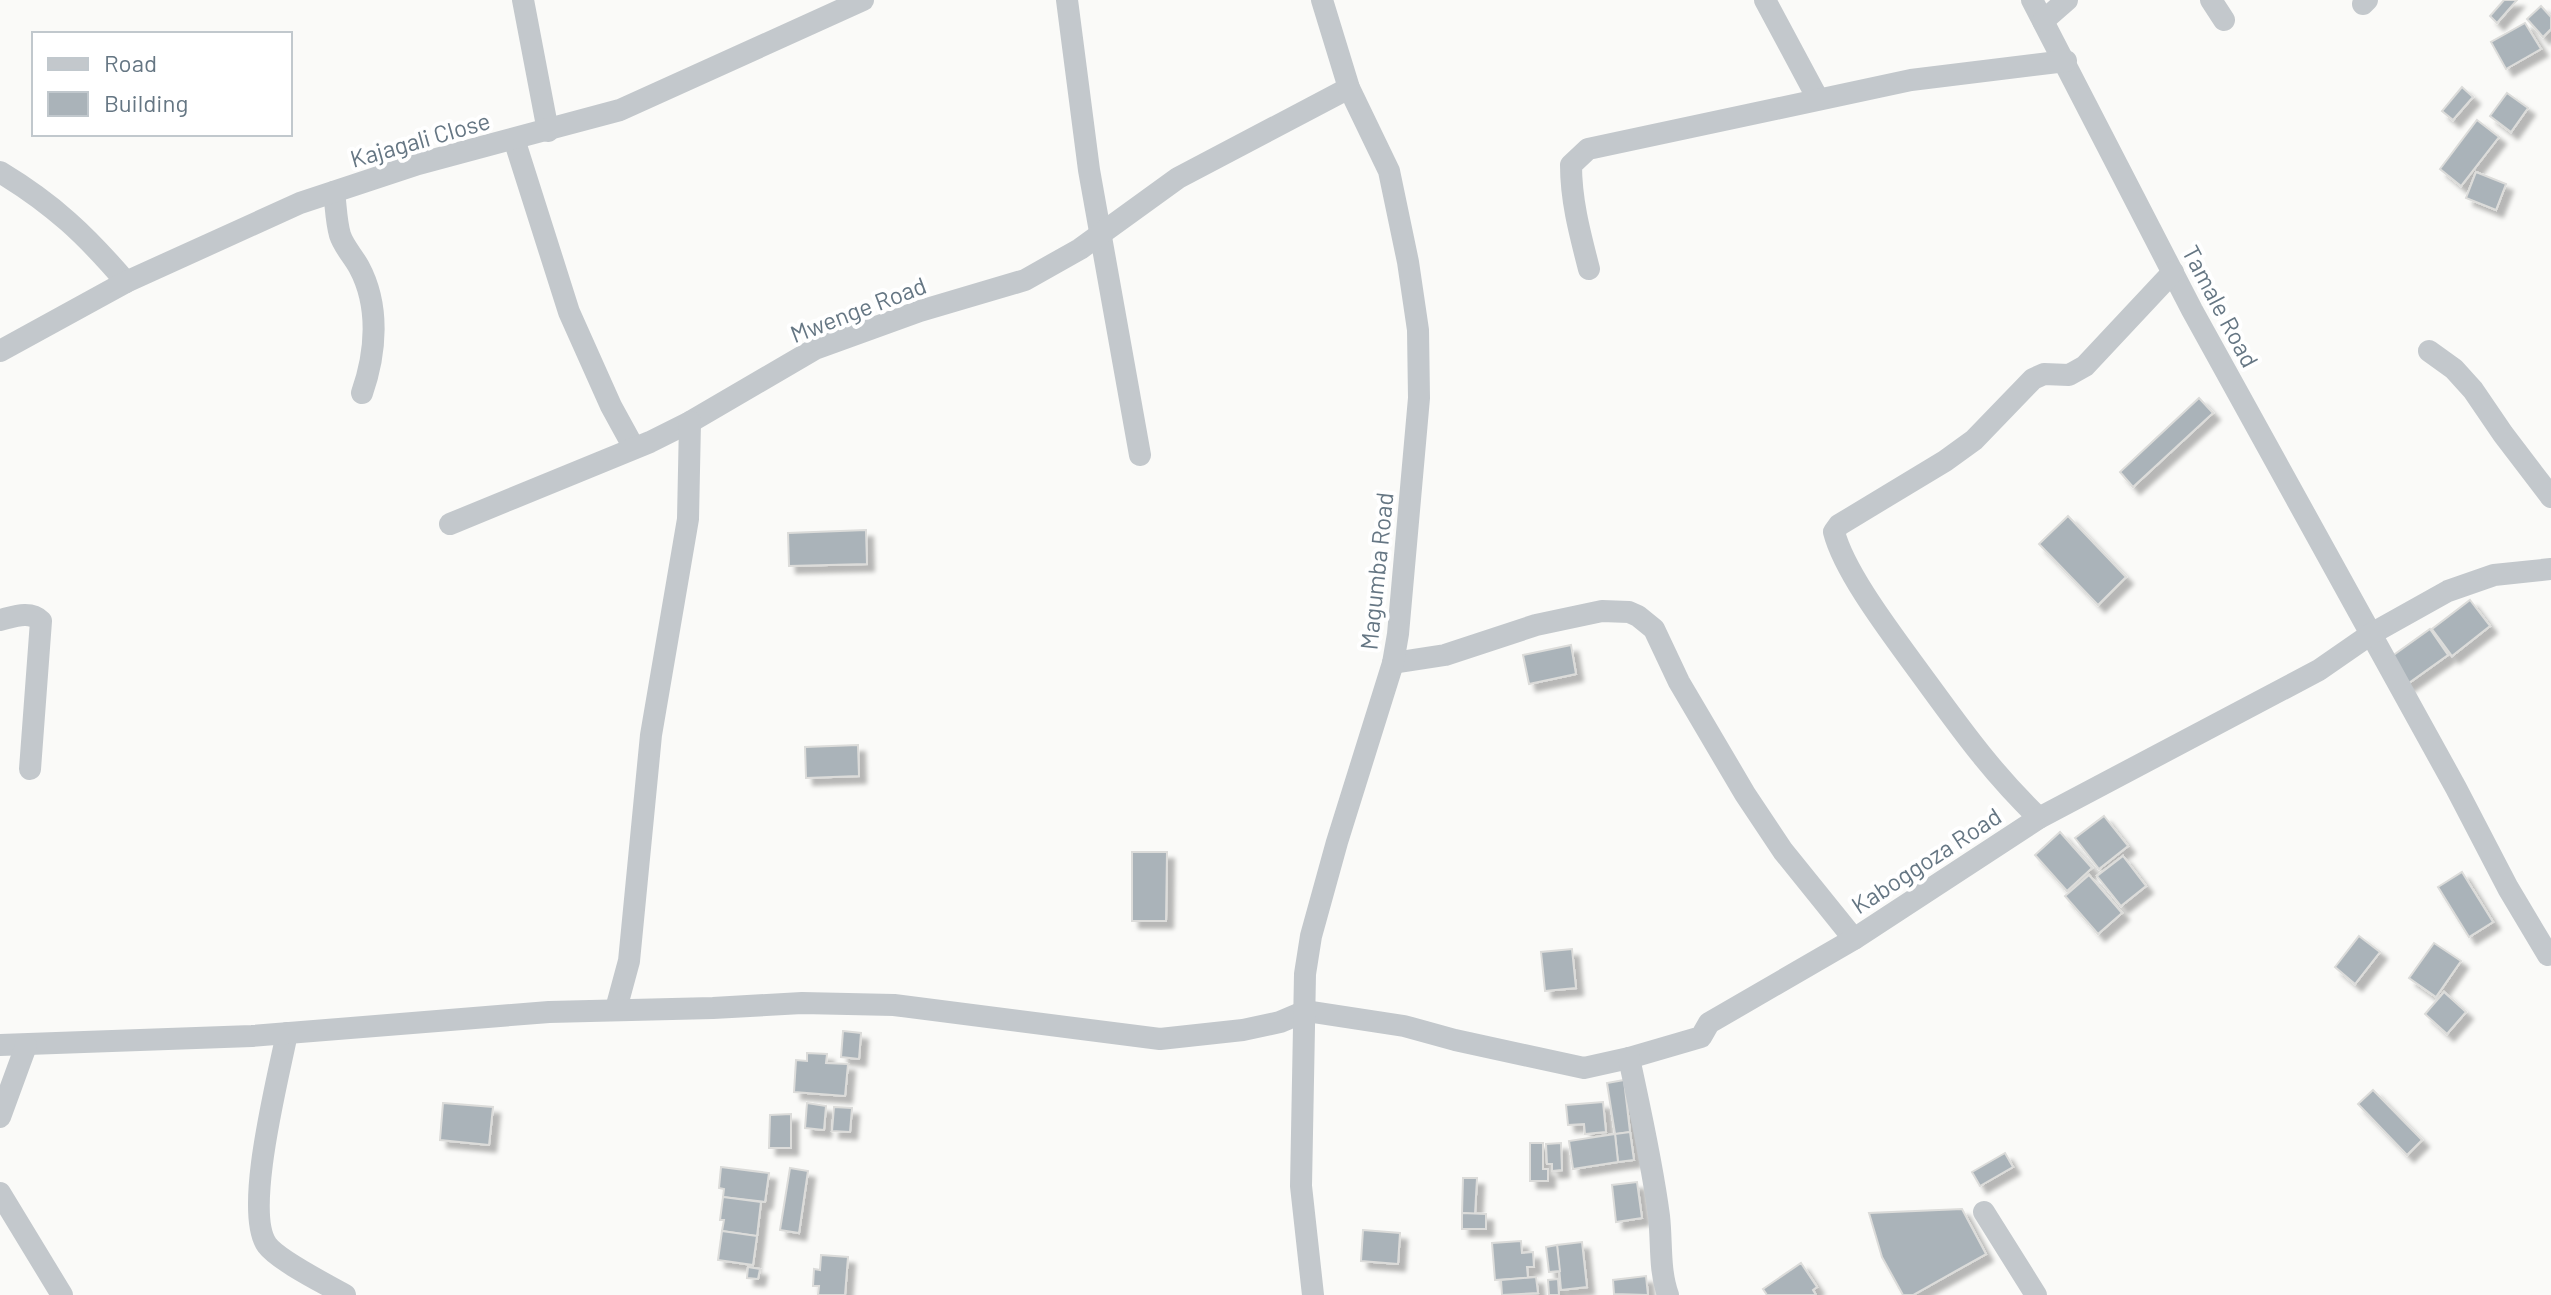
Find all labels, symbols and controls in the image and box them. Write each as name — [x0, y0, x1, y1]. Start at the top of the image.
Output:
legend — [32, 32, 292, 136]
text: Road — [104, 48, 157, 77]
text: Building — [104, 88, 188, 117]
street label: Kajagali Close — [347, 105, 493, 173]
street label: Tamale Road — [2177, 240, 2265, 372]
street label: Mwenge Road — [786, 270, 930, 348]
street label: Magumba Road — [1353, 491, 1399, 651]
street label: Kaboggoza Road — [1846, 801, 2006, 919]

